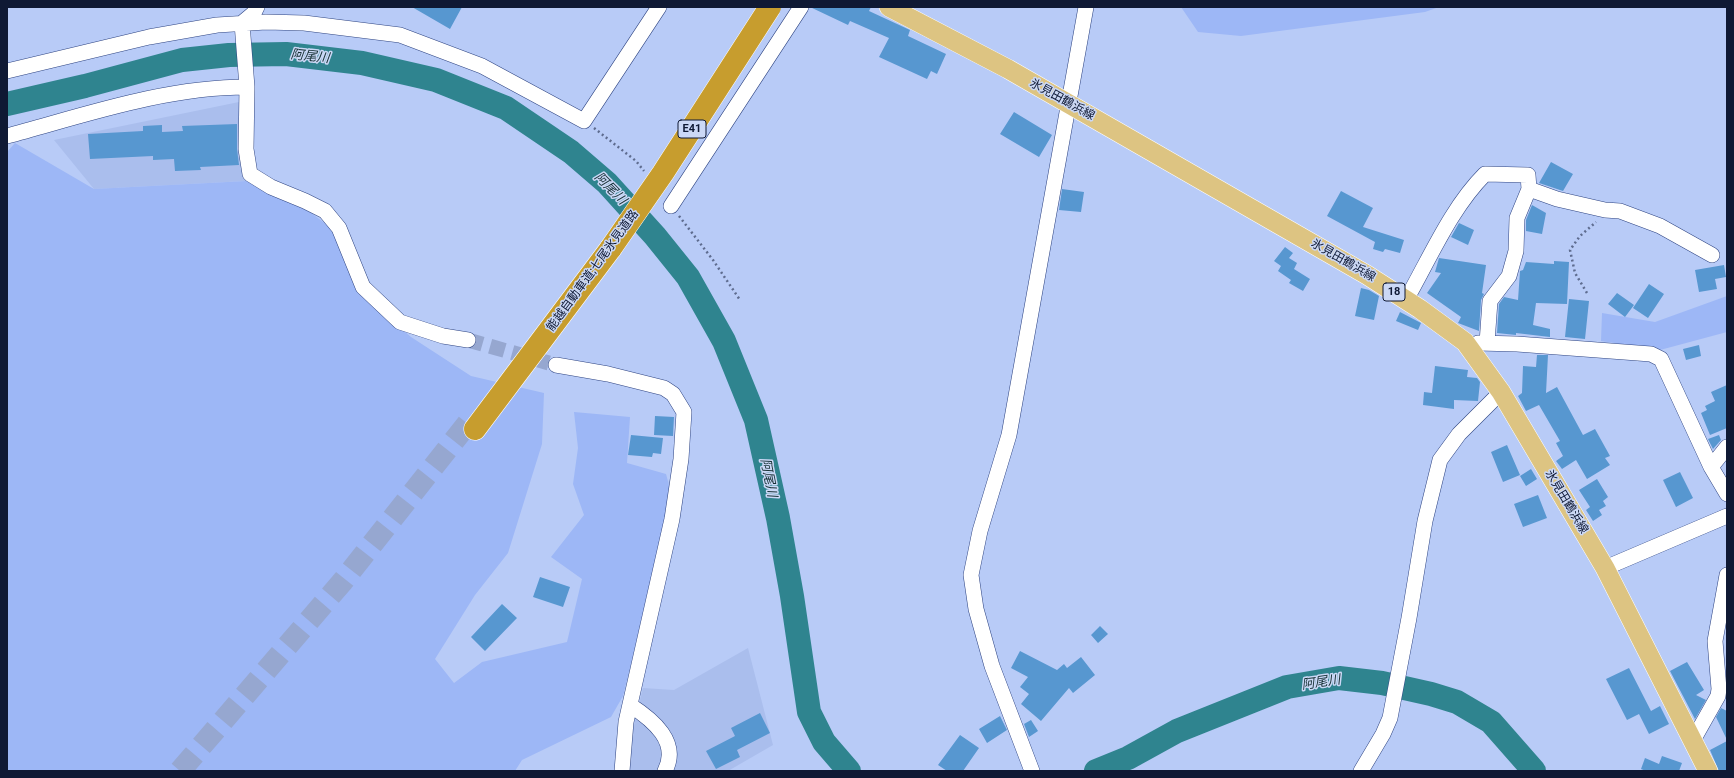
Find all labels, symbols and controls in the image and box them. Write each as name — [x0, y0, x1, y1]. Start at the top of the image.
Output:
water label: 阿尾川 — [290, 47, 330, 67]
street label: 氷見田鶴浜線 — [1027, 76, 1097, 124]
road number: E41 — [678, 120, 706, 138]
water label: 阿尾川 — [591, 170, 629, 208]
street label: 能越自動車道;七尾氷見道路 — [544, 207, 642, 335]
street label: 氷見田鶴浜線 — [1308, 237, 1378, 285]
road number: 18 — [1383, 283, 1405, 301]
water label: 阿尾川 — [757, 457, 779, 499]
street label: 氷見田鶴浜線 — [1541, 467, 1591, 537]
water label: 阿尾川 — [1301, 673, 1341, 693]

